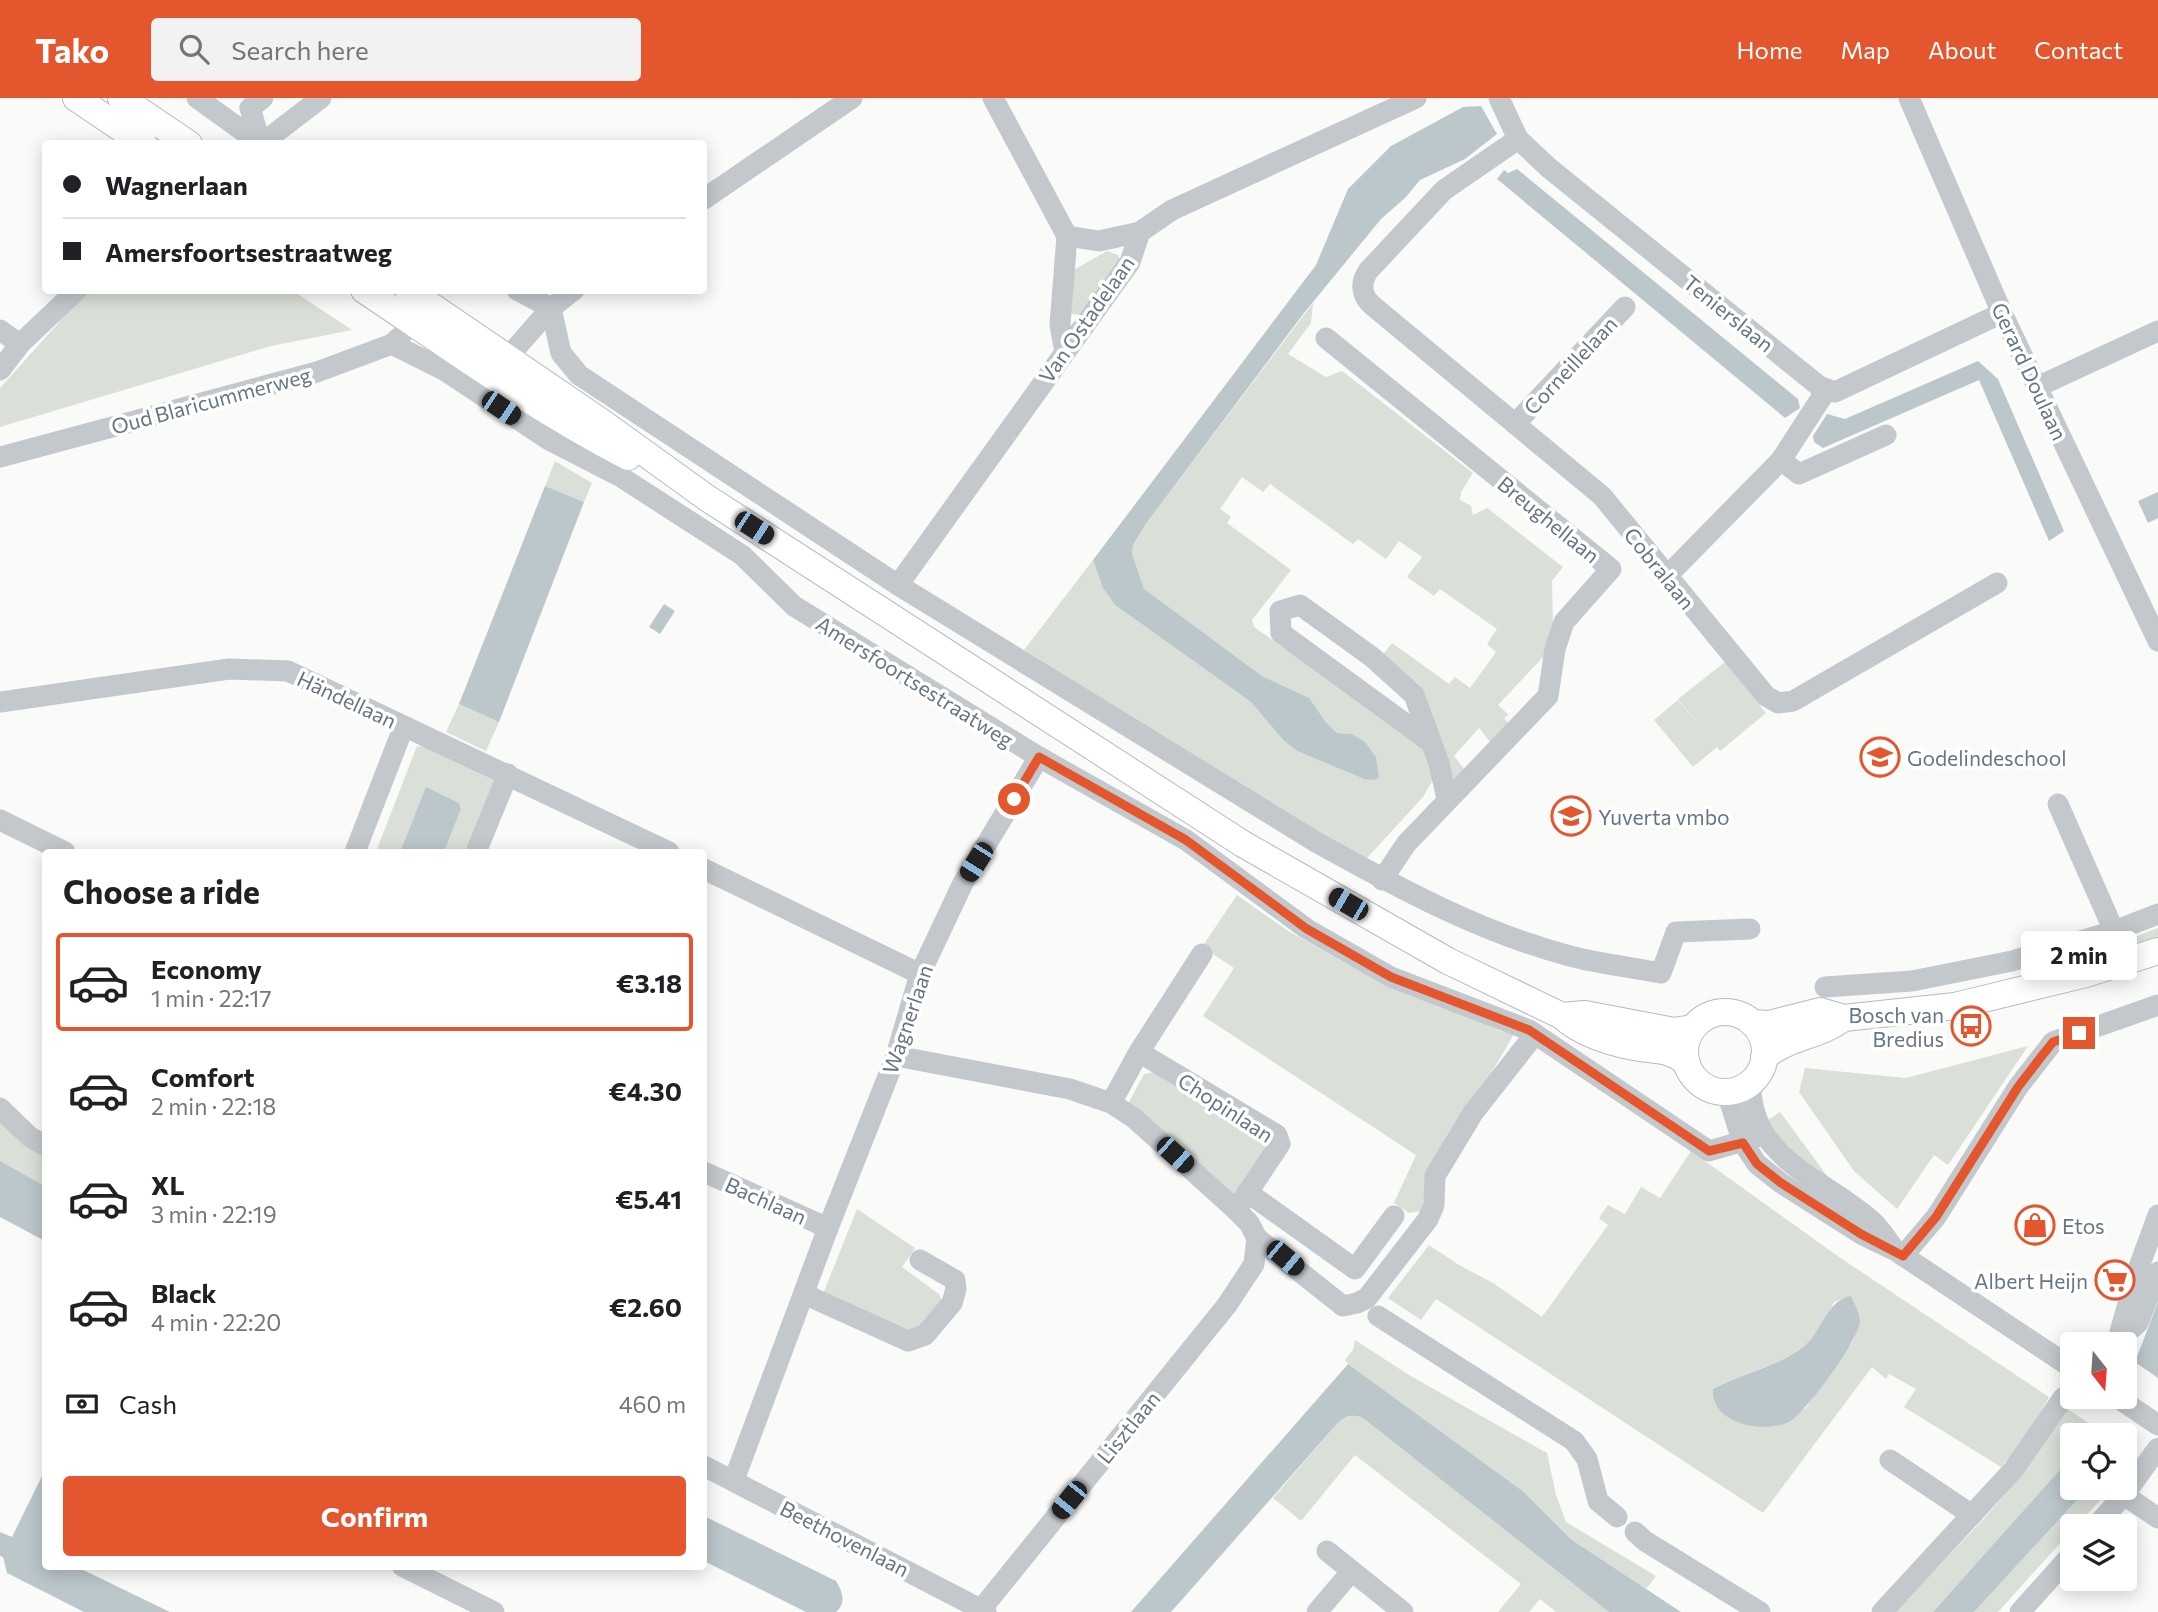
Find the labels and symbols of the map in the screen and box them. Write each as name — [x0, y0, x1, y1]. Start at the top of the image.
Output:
street label: Van Ostadelaan — [1033, 251, 1139, 387]
street label: Tenierslaan — [1679, 269, 1779, 357]
street label: Gerard Doulaan — [1987, 298, 2073, 444]
street label: Corneillelaan — [1518, 311, 1622, 419]
street label: Oud Blaricummerweg — [108, 361, 314, 439]
car — [478, 388, 525, 428]
street label: Breughellaan — [1493, 470, 1605, 568]
car — [731, 508, 778, 548]
street label: Cobralaan — [1619, 522, 1701, 614]
street label: Amersfoortsestraatweg — [812, 610, 1018, 752]
street label: Händellaan — [293, 665, 401, 733]
school or university icon: Godelindeschool — [1859, 736, 1901, 778]
place label: Godelindeschool — [1907, 745, 2067, 770]
route start — [998, 783, 1030, 815]
school or university icon: Yuverta vmbo — [1550, 795, 1592, 837]
place label: Yuverta vmbo — [1598, 804, 1730, 829]
car — [956, 839, 997, 885]
car — [1325, 884, 1372, 924]
callout: 2 min — [2021, 932, 2137, 981]
street label: Wagnerlaan — [877, 961, 937, 1077]
place label: Bosch van Bredius — [1849, 1002, 1944, 1051]
bus stop icon: Bosch van Bredius — [1950, 1005, 1992, 1047]
route end — [2063, 1017, 2095, 1049]
street label: Chopinlaan — [1174, 1067, 1278, 1147]
car — [1153, 1133, 1198, 1177]
street label: Bachlaan — [721, 1171, 811, 1229]
shop icon: Etos — [2014, 1204, 2056, 1246]
place label: Etos — [2062, 1213, 2105, 1238]
car — [1263, 1236, 1308, 1280]
supermarket icon: Albert Heijn — [2094, 1259, 2136, 1301]
place label: Albert Heijn — [1974, 1268, 2088, 1293]
north arrow — [2060, 1332, 2137, 1409]
street label: Lisztlaan — [1091, 1386, 1165, 1468]
car — [1048, 1477, 1091, 1523]
street label: Beethovenlaan — [776, 1495, 914, 1581]

